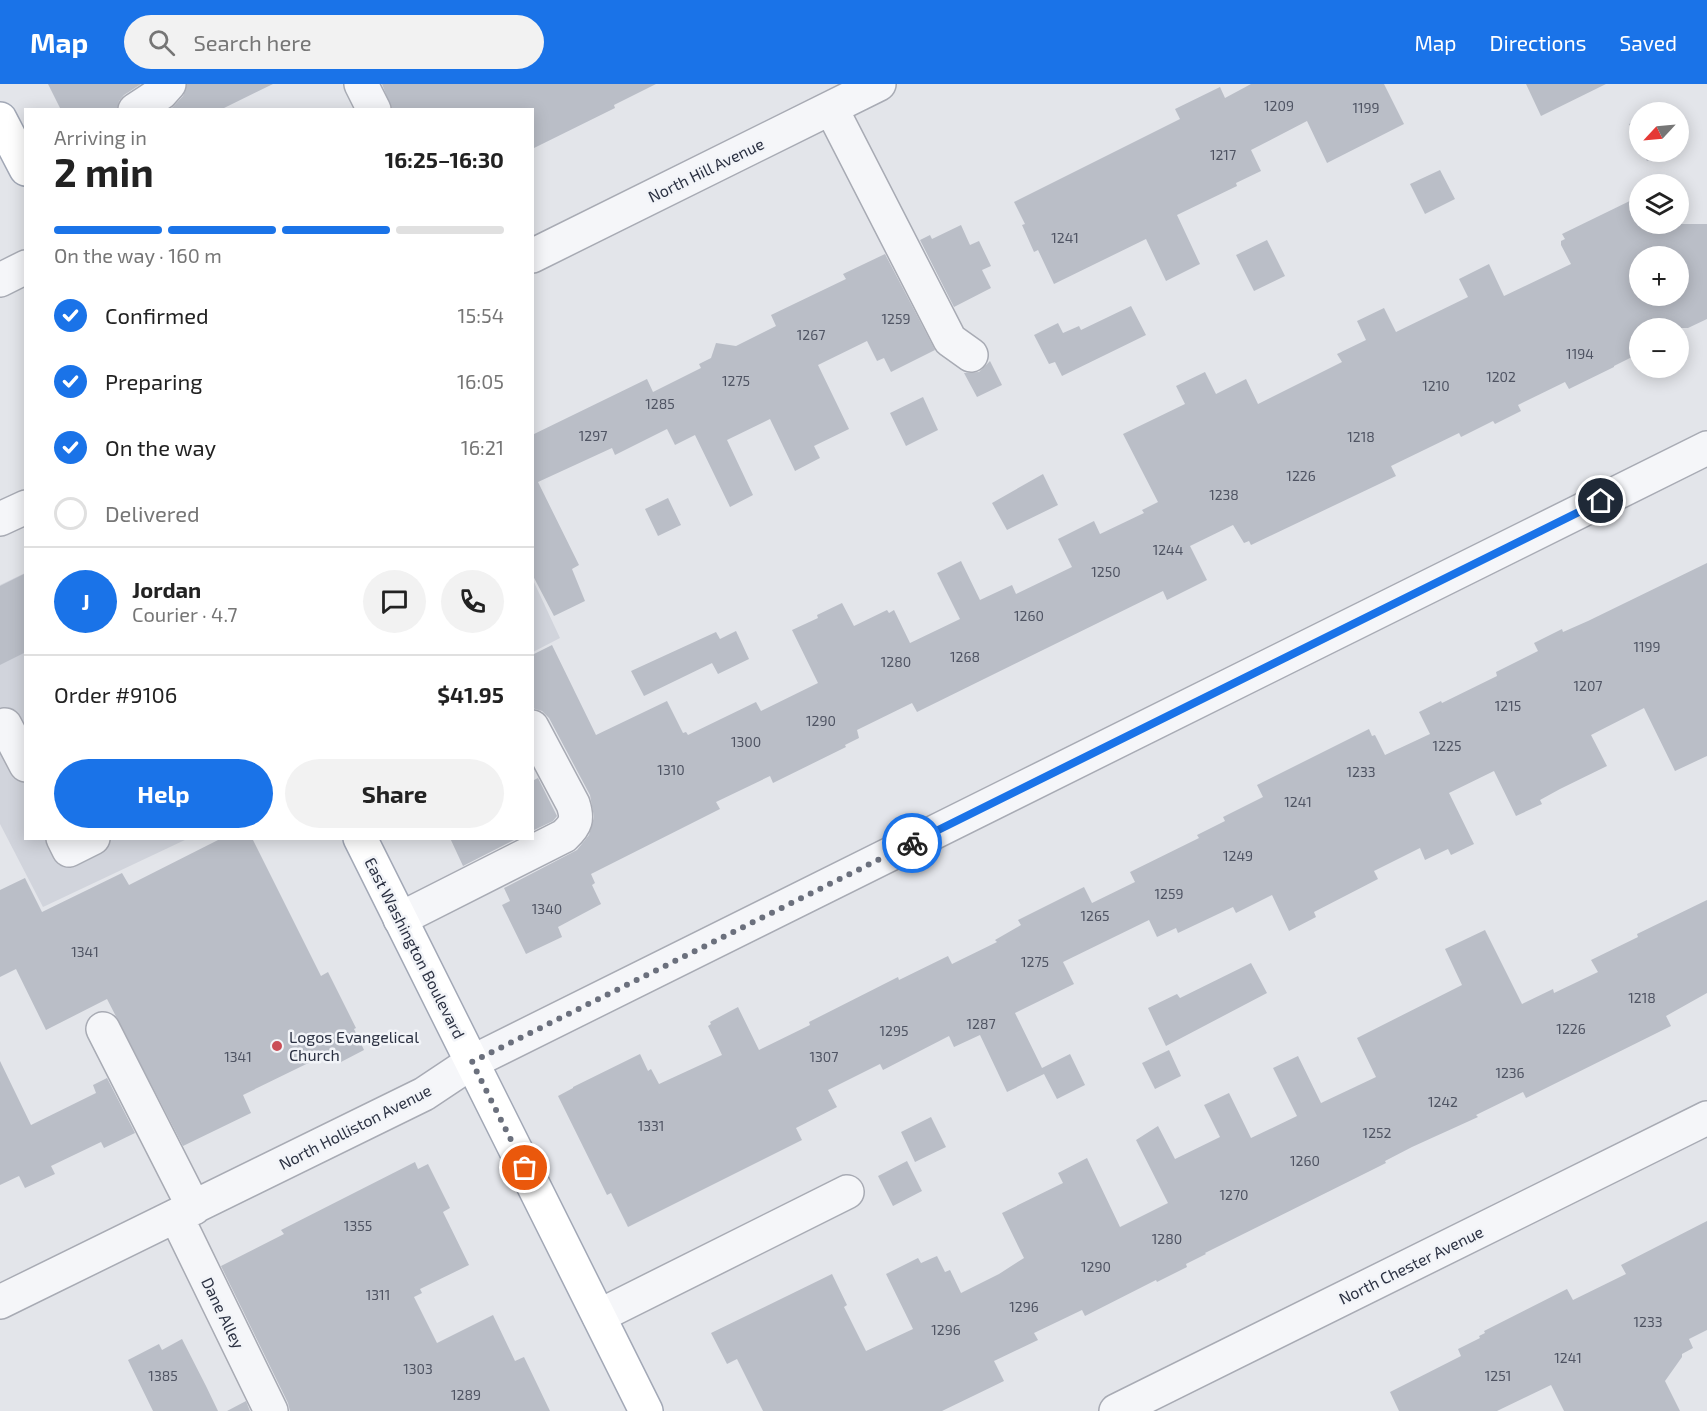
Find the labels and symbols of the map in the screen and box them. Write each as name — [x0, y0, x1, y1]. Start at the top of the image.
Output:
house number: 1209 — [1264, 97, 1294, 114]
house number: 1199 — [1352, 99, 1380, 116]
north arrow — [1629, 102, 1689, 162]
street label: North Hill Avenue — [645, 133, 767, 206]
house number: 1217 — [1210, 146, 1236, 163]
house number: 1241 — [1051, 229, 1079, 246]
house number: 1259 — [882, 310, 910, 327]
house number: 1267 — [797, 326, 825, 343]
house number: 1194 — [1566, 345, 1594, 362]
house number: 1202 — [1486, 368, 1516, 385]
house number: 1275 — [722, 372, 750, 389]
house number: 1210 — [1422, 377, 1450, 394]
house number: 1285 — [645, 395, 675, 412]
house number: 1297 — [579, 427, 607, 444]
house number: 1218 — [1347, 428, 1375, 445]
house number: 1226 — [1286, 467, 1316, 484]
pin — [1575, 475, 1626, 526]
house number: 1238 — [1209, 486, 1239, 503]
house number: 1244 — [1153, 541, 1183, 558]
house number: 1250 — [1091, 563, 1121, 580]
house number: 1260 — [1014, 607, 1044, 624]
house number: 1199 — [1633, 638, 1661, 655]
house number: 1268 — [950, 648, 980, 665]
house number: 1280 — [881, 653, 911, 670]
house number: 1207 — [1573, 677, 1603, 694]
house number: 1215 — [1495, 697, 1521, 714]
house number: 1290 — [806, 712, 836, 729]
house number: 1300 — [731, 733, 761, 750]
house number: 1225 — [1433, 737, 1461, 754]
house number: 1310 — [657, 761, 685, 778]
house number: 1233 — [1346, 763, 1376, 780]
house number: 1241 — [1284, 793, 1312, 810]
courier — [882, 813, 942, 873]
house number: 1249 — [1223, 847, 1253, 864]
street label: East Washington Boulevard — [361, 854, 469, 1042]
house number: 1259 — [1155, 885, 1183, 902]
house number: 1340 — [532, 900, 562, 917]
house number: 1265 — [1081, 907, 1109, 924]
house number: 1341 — [71, 943, 99, 960]
house number: 1275 — [1021, 953, 1049, 970]
house number: 1218 — [1628, 989, 1656, 1006]
house number: 1287 — [966, 1015, 996, 1032]
house number: 1226 — [1556, 1020, 1586, 1037]
house number: 1295 — [880, 1022, 908, 1039]
place label: Logos Evangelical Church — [289, 1027, 419, 1064]
marker: Logos Evangelical Church — [270, 1039, 284, 1053]
house number: 1341 — [224, 1048, 252, 1065]
house number: 1307 — [810, 1048, 838, 1065]
house number: 1236 — [1495, 1064, 1525, 1081]
street label: North Holliston Avenue — [275, 1080, 434, 1173]
house number: 1242 — [1428, 1093, 1458, 1110]
house number: 1331 — [638, 1117, 664, 1134]
house number: 1252 — [1363, 1124, 1392, 1141]
pin — [499, 1142, 550, 1193]
house number: 1260 — [1290, 1152, 1320, 1169]
house number: 1270 — [1219, 1186, 1249, 1203]
house number: 1355 — [344, 1217, 372, 1234]
street label: North Chester Avenue — [1335, 1221, 1486, 1308]
house number: 1280 — [1152, 1230, 1182, 1247]
house number: 1290 — [1081, 1258, 1111, 1275]
street label: Dane Alley — [198, 1274, 249, 1352]
house number: 1311 — [366, 1286, 390, 1303]
house number: 1296 — [1009, 1298, 1039, 1315]
house number: 1233 — [1633, 1313, 1663, 1330]
house number: 1296 — [931, 1321, 961, 1338]
house number: 1241 — [1554, 1349, 1582, 1366]
house number: 1303 — [403, 1360, 433, 1377]
house number: 1385 — [148, 1367, 178, 1384]
house number: 1251 — [1485, 1367, 1511, 1384]
house number: 1289 — [451, 1386, 481, 1403]

